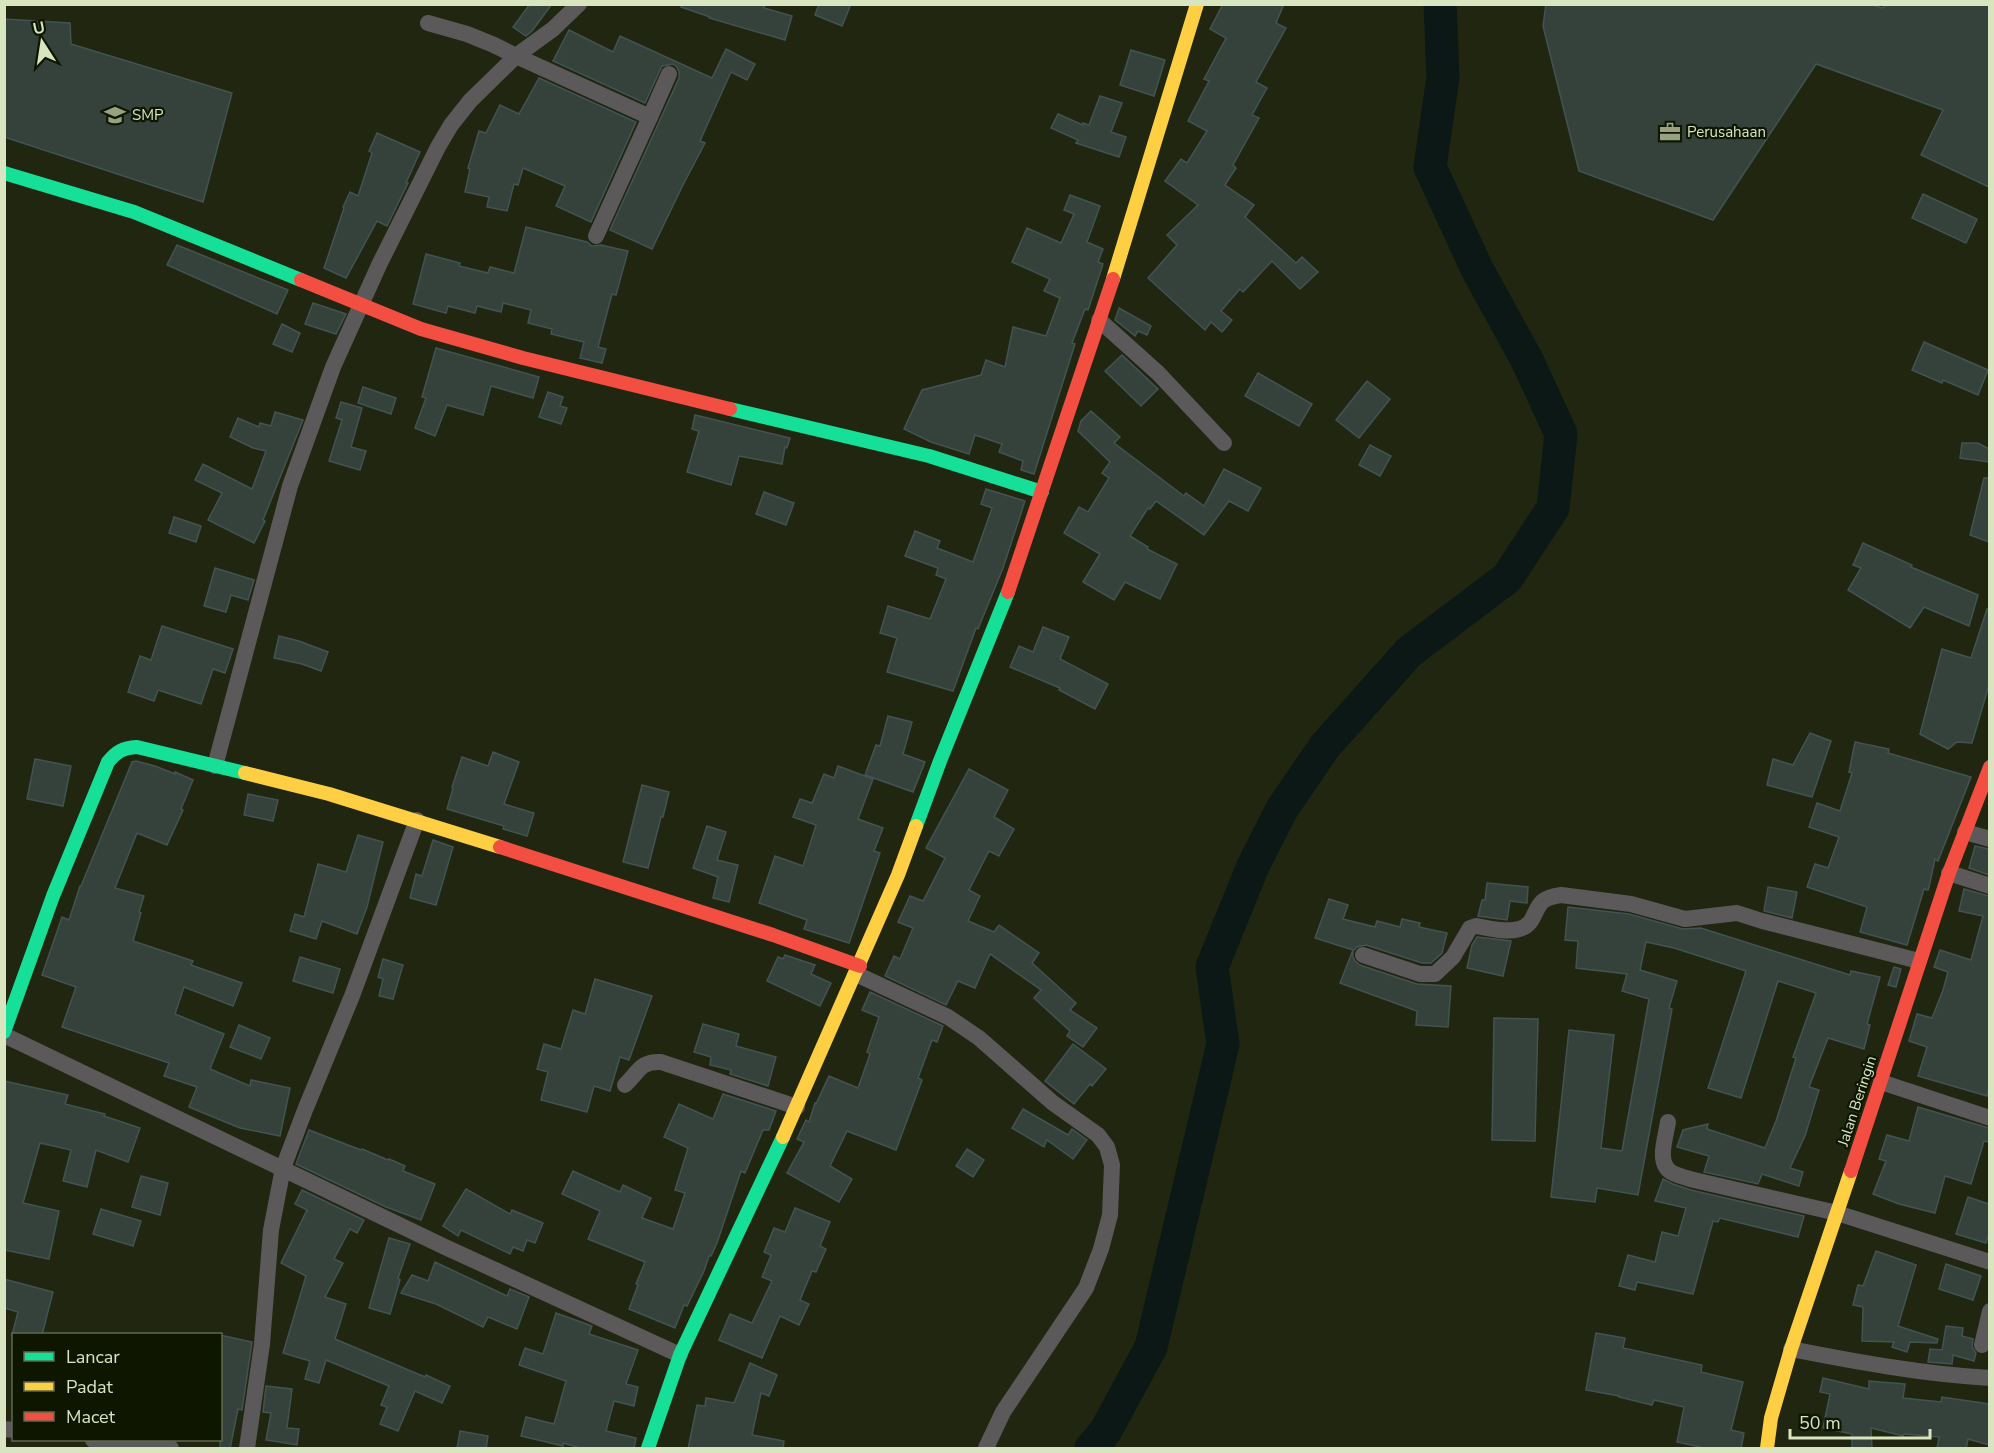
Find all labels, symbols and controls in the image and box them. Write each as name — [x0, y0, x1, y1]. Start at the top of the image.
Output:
north arrow — [12, 12, 72, 72]
text: U — [31, 16, 47, 40]
school or university icon: SMP — [103, 103, 127, 127]
place label: SMP — [132, 105, 164, 125]
office icon: Perusahaan — [1658, 120, 1682, 144]
place label: Perusahaan — [1687, 122, 1766, 142]
street label: Jalan Beringin — [1833, 1053, 1881, 1150]
legend — [12, 1333, 222, 1441]
text: Lancar — [66, 1345, 120, 1369]
text: Padat — [66, 1375, 114, 1399]
scale bar — [1790, 1402, 1930, 1440]
text: Macet — [66, 1405, 116, 1429]
text: 50 m — [1799, 1411, 1841, 1435]

